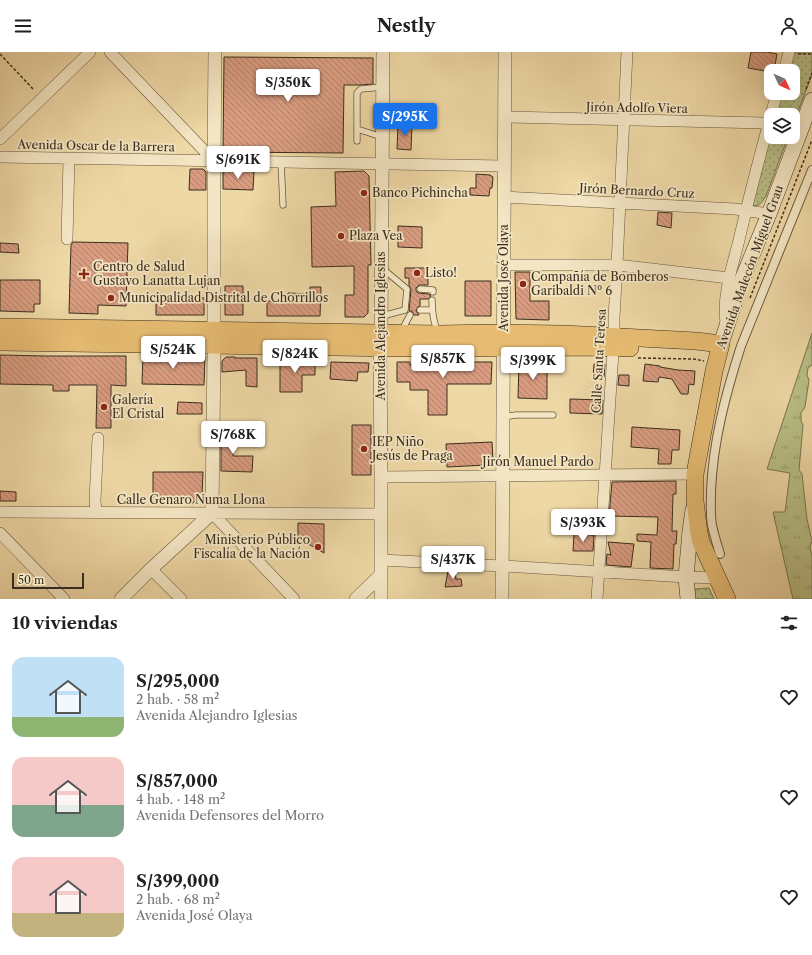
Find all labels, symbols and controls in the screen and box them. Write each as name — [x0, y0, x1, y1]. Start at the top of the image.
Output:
icon: menu — [12, 15, 34, 37]
text: Nestly — [377, 15, 435, 37]
icon: person — [778, 15, 800, 37]
north arrow — [764, 64, 800, 100]
map controls — [764, 64, 800, 144]
pin: S/350K — [255, 69, 321, 103]
text: S/350K — [265, 74, 311, 90]
street label: Jirón Adolfo Viera — [584, 99, 689, 116]
pin: S/295K — [372, 103, 438, 137]
text: S/295K — [382, 108, 428, 124]
button: layers — [764, 108, 800, 144]
street label: Avenida Oscar de la Barrera — [16, 137, 176, 154]
pin: S/691K — [205, 146, 271, 180]
text: S/691K — [216, 151, 260, 167]
street label: Jirón Bernardo Cruz — [577, 180, 695, 201]
street label: Avenida Malecón Miguel Grau — [713, 182, 786, 352]
place label: Banco Pichincha — [372, 185, 468, 200]
marker: Banco Pichincha — [359, 188, 369, 198]
street label: Avenida José Olaya — [496, 224, 511, 333]
place label: Plaza Vea — [349, 228, 403, 243]
marker: Plaza Vea — [336, 231, 346, 241]
street label: Avenida Alejandro Iglesias — [373, 251, 388, 402]
place label: Centro de Salud Gustavo Lanatta Lujan — [93, 259, 221, 288]
place label: Listo! — [425, 265, 457, 280]
marker: Centro de Salud Gustavo Lanatta Lujan — [78, 268, 90, 280]
marker: Listo! — [412, 268, 422, 278]
place label: Compañía de Bomberos Garibaldi Nº 6 — [531, 269, 669, 298]
marker: Compañía de Bomberos Garibaldi Nº 6 — [518, 279, 528, 289]
place label: Municipalidad Distrital de Chorrillos — [119, 290, 328, 305]
marker: Municipalidad Distrital de Chorrillos — [106, 293, 116, 303]
street label: Calle Santa Teresa — [588, 308, 609, 414]
pin: S/524K — [140, 336, 206, 370]
pin: S/824K — [262, 340, 328, 374]
text: S/524K — [150, 341, 196, 357]
text: S/824K — [272, 345, 318, 361]
pin: S/857K — [410, 345, 476, 379]
pin: S/399K — [500, 347, 566, 381]
text: S/857K — [420, 350, 466, 366]
text: S/399K — [510, 352, 556, 368]
place label: Galería El Cristal — [112, 392, 165, 421]
marker: Galería El Cristal — [99, 402, 109, 412]
pin: S/768K — [200, 421, 266, 455]
text: S/768K — [210, 426, 256, 442]
place label: IEP Niño Jesús de Praga — [370, 434, 453, 463]
marker: IEP Niño Jesús de Praga — [359, 444, 369, 454]
street label: Jirón Manuel Pardo — [480, 454, 594, 469]
street label: Calle Genaro Numa Llona — [117, 492, 266, 507]
pin: S/393K — [550, 509, 616, 543]
text: S/393K — [560, 514, 606, 530]
place label: Ministerio Público Fiscalía de la Nación — [193, 532, 310, 561]
marker: Ministerio Público Fiscalía de la Nación — [313, 542, 323, 552]
pin: S/437K — [420, 546, 486, 580]
text: S/437K — [430, 551, 476, 567]
scale bar — [12, 571, 84, 590]
text: 50 m — [18, 573, 44, 587]
icon: filters — [778, 612, 800, 634]
text: 10 viviendas — [12, 613, 118, 633]
text: S/295,000 — [136, 671, 220, 691]
icon: home — [44, 673, 92, 721]
icon: heart — [778, 686, 800, 708]
text: 2 hab. · 58 m² — [136, 691, 219, 707]
text: Avenida Alejandro Iglesias — [136, 707, 297, 723]
text: S/857,000 — [136, 771, 218, 791]
icon: home — [44, 773, 92, 821]
icon: heart — [778, 786, 800, 808]
text: 4 hab. · 148 m² — [136, 791, 225, 807]
text: Avenida Defensores del Morro — [136, 807, 324, 823]
text: S/399,000 — [136, 871, 219, 891]
icon: home — [44, 873, 92, 921]
icon: heart — [778, 886, 800, 908]
text: 2 hab. · 68 m² — [136, 891, 220, 907]
text: Avenida José Olaya — [136, 907, 253, 923]

